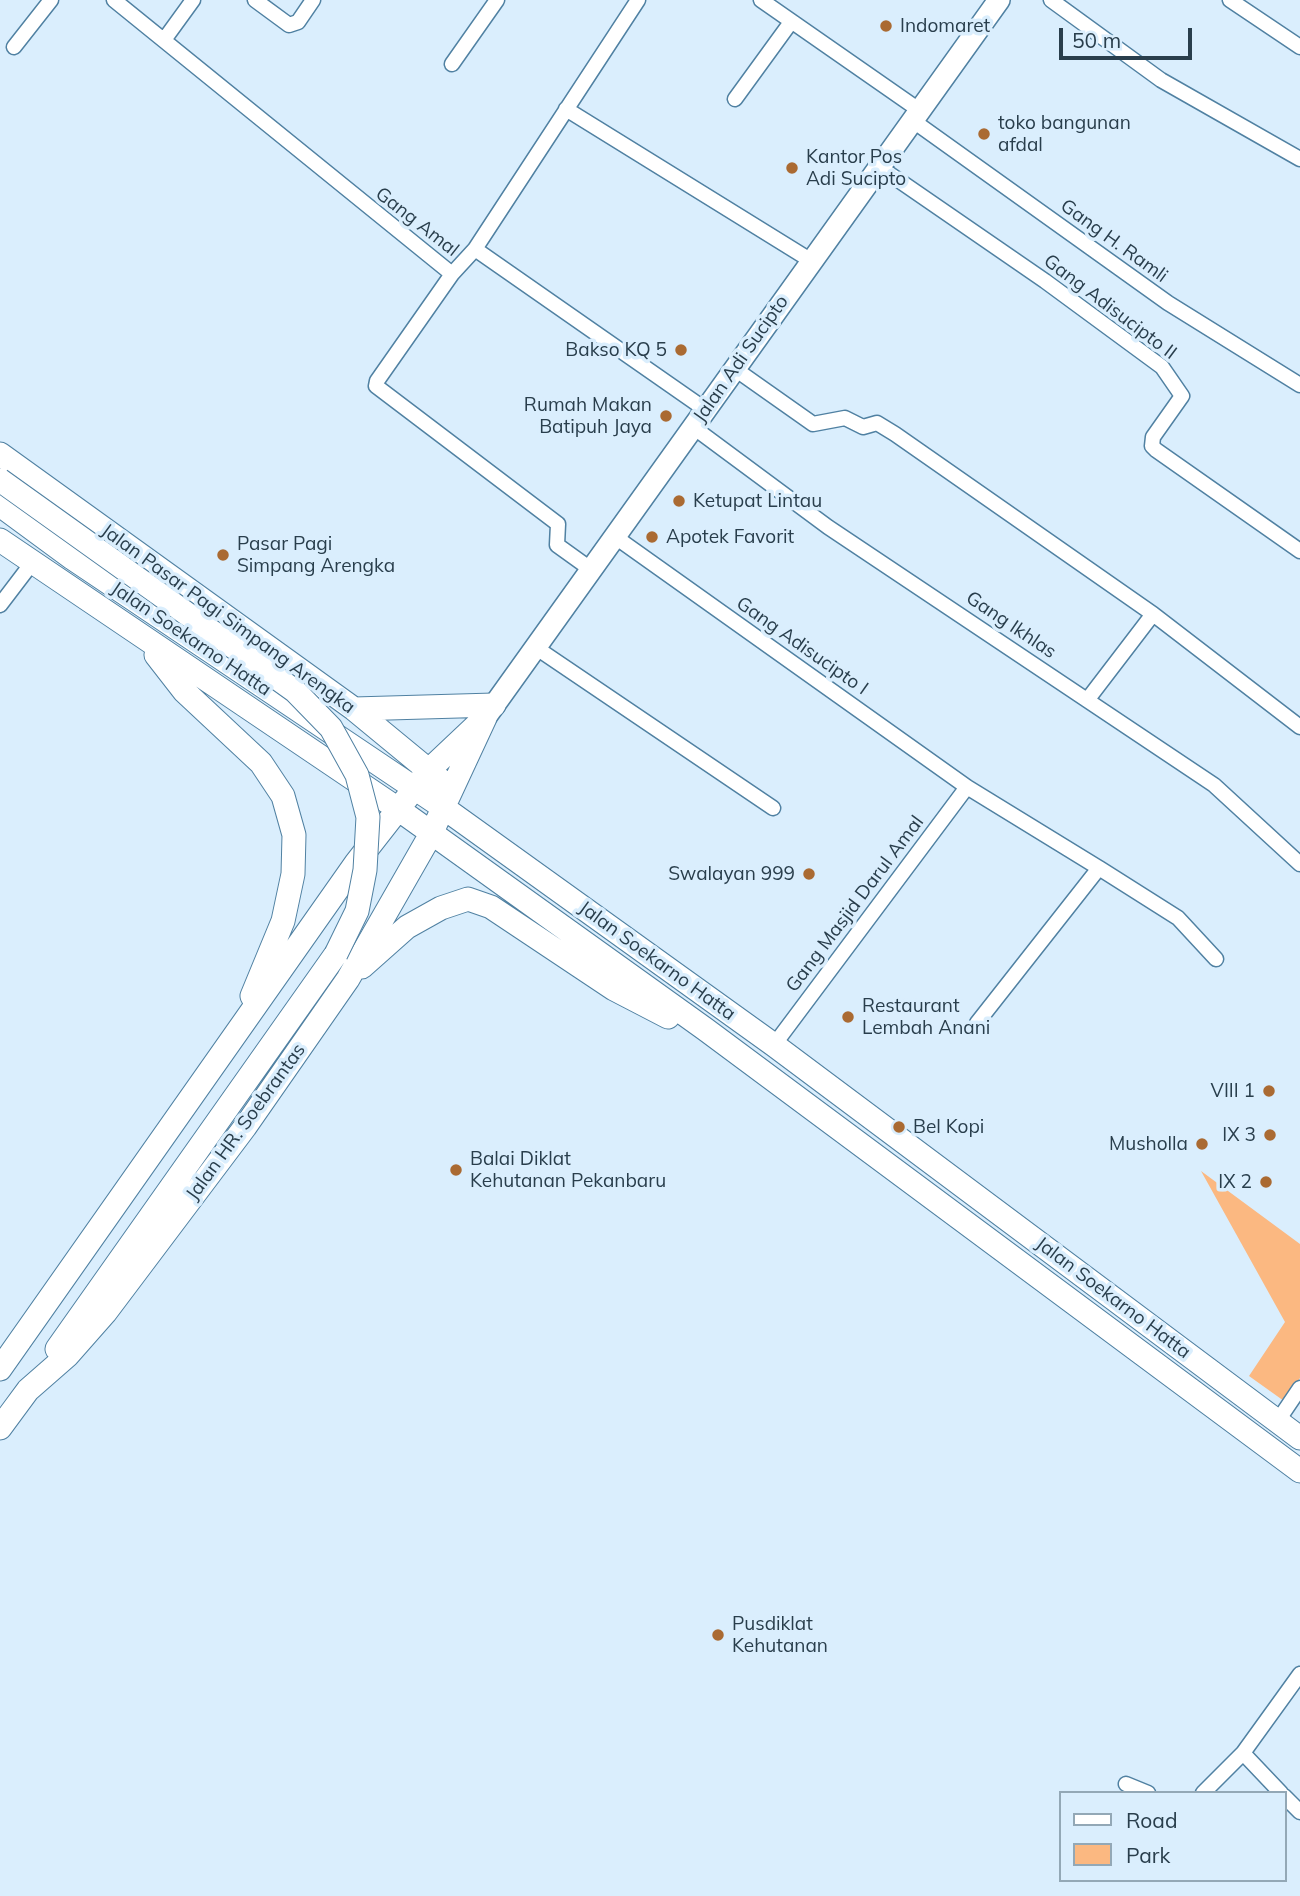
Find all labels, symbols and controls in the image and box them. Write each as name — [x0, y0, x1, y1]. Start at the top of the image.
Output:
scale bar — [1062, 14, 1195, 58]
place label: Indomaret — [900, 15, 990, 37]
marker: Indomaret — [878, 18, 894, 34]
text: 50 m — [1072, 27, 1121, 53]
place label: toko bangunan afdal — [998, 112, 1131, 156]
marker: toko bangunan afdal — [976, 126, 992, 142]
place label: Kantor Pos Adi Sucipto — [806, 146, 906, 190]
marker: Kantor Pos Adi Sucipto — [784, 160, 800, 176]
street label: Gang Amal — [371, 182, 463, 262]
street label: Gang H. Ramli — [1056, 194, 1172, 288]
street label: Gang Adisucipto II — [1039, 250, 1181, 364]
street label: Jalan Adi Sucipto — [689, 291, 793, 427]
place label: Bakso KQ 5 — [565, 339, 667, 361]
marker: Bakso KQ 5 — [673, 342, 689, 358]
place label: Rumah Makan Batipuh Jaya — [524, 394, 652, 438]
marker: Rumah Makan Batipuh Jaya — [658, 408, 674, 424]
place label: Ketupat Lintau — [693, 490, 822, 512]
marker: Ketupat Lintau — [671, 493, 687, 509]
street label: Jalan Pasar Pagi Simpang Arengka — [97, 519, 359, 719]
place label: Apotek Favorit — [666, 526, 794, 548]
marker: Apotek Favorit — [644, 529, 660, 545]
place label: Pasar Pagi Simpang Arengka — [237, 533, 395, 577]
marker: Pasar Pagi Simpang Arengka — [215, 547, 231, 563]
street label: Jalan Soekarno Hatta — [107, 577, 275, 701]
street label: Gang Ikhlas — [962, 586, 1060, 664]
street label: Gang Adisucipto I — [732, 592, 872, 700]
street label: Gang Masjid Darul Amal — [781, 811, 929, 997]
place label: Swalayan 999 — [668, 863, 795, 885]
marker: Swalayan 999 — [801, 866, 817, 882]
street label: Jalan Soekarno Hatta — [574, 897, 740, 1025]
place label: Restaurant Lembah Anani — [862, 995, 990, 1039]
marker: Restaurant Lembah Anani — [840, 1009, 856, 1025]
street label: Jalan HR. Soebrantas — [182, 1039, 310, 1205]
place label: VIII 1 — [1211, 1080, 1255, 1102]
marker: VIII 1 — [1261, 1083, 1277, 1099]
place label: Bel Kopi — [913, 1116, 984, 1138]
marker: Bel Kopi — [891, 1119, 907, 1135]
place label: IX 3 — [1222, 1124, 1256, 1146]
marker: IX 3 — [1262, 1127, 1278, 1143]
place label: Musholla — [1109, 1133, 1188, 1155]
marker: Musholla — [1194, 1136, 1210, 1152]
place label: Balai Diklat Kehutanan Pekanbaru — [470, 1148, 666, 1192]
marker: Balai Diklat Kehutanan Pekanbaru — [448, 1162, 464, 1178]
place label: IX 2 — [1218, 1171, 1252, 1193]
marker: IX 2 — [1258, 1174, 1274, 1190]
street label: Jalan Soekarno Hatta — [1031, 1232, 1195, 1364]
place label: Pusdiklat Kehutanan — [732, 1613, 828, 1657]
marker: Pusdiklat Kehutanan — [710, 1627, 726, 1643]
legend — [1058, 1791, 1286, 1882]
text: Road — [1126, 1807, 1177, 1833]
text: Park — [1126, 1842, 1170, 1868]

